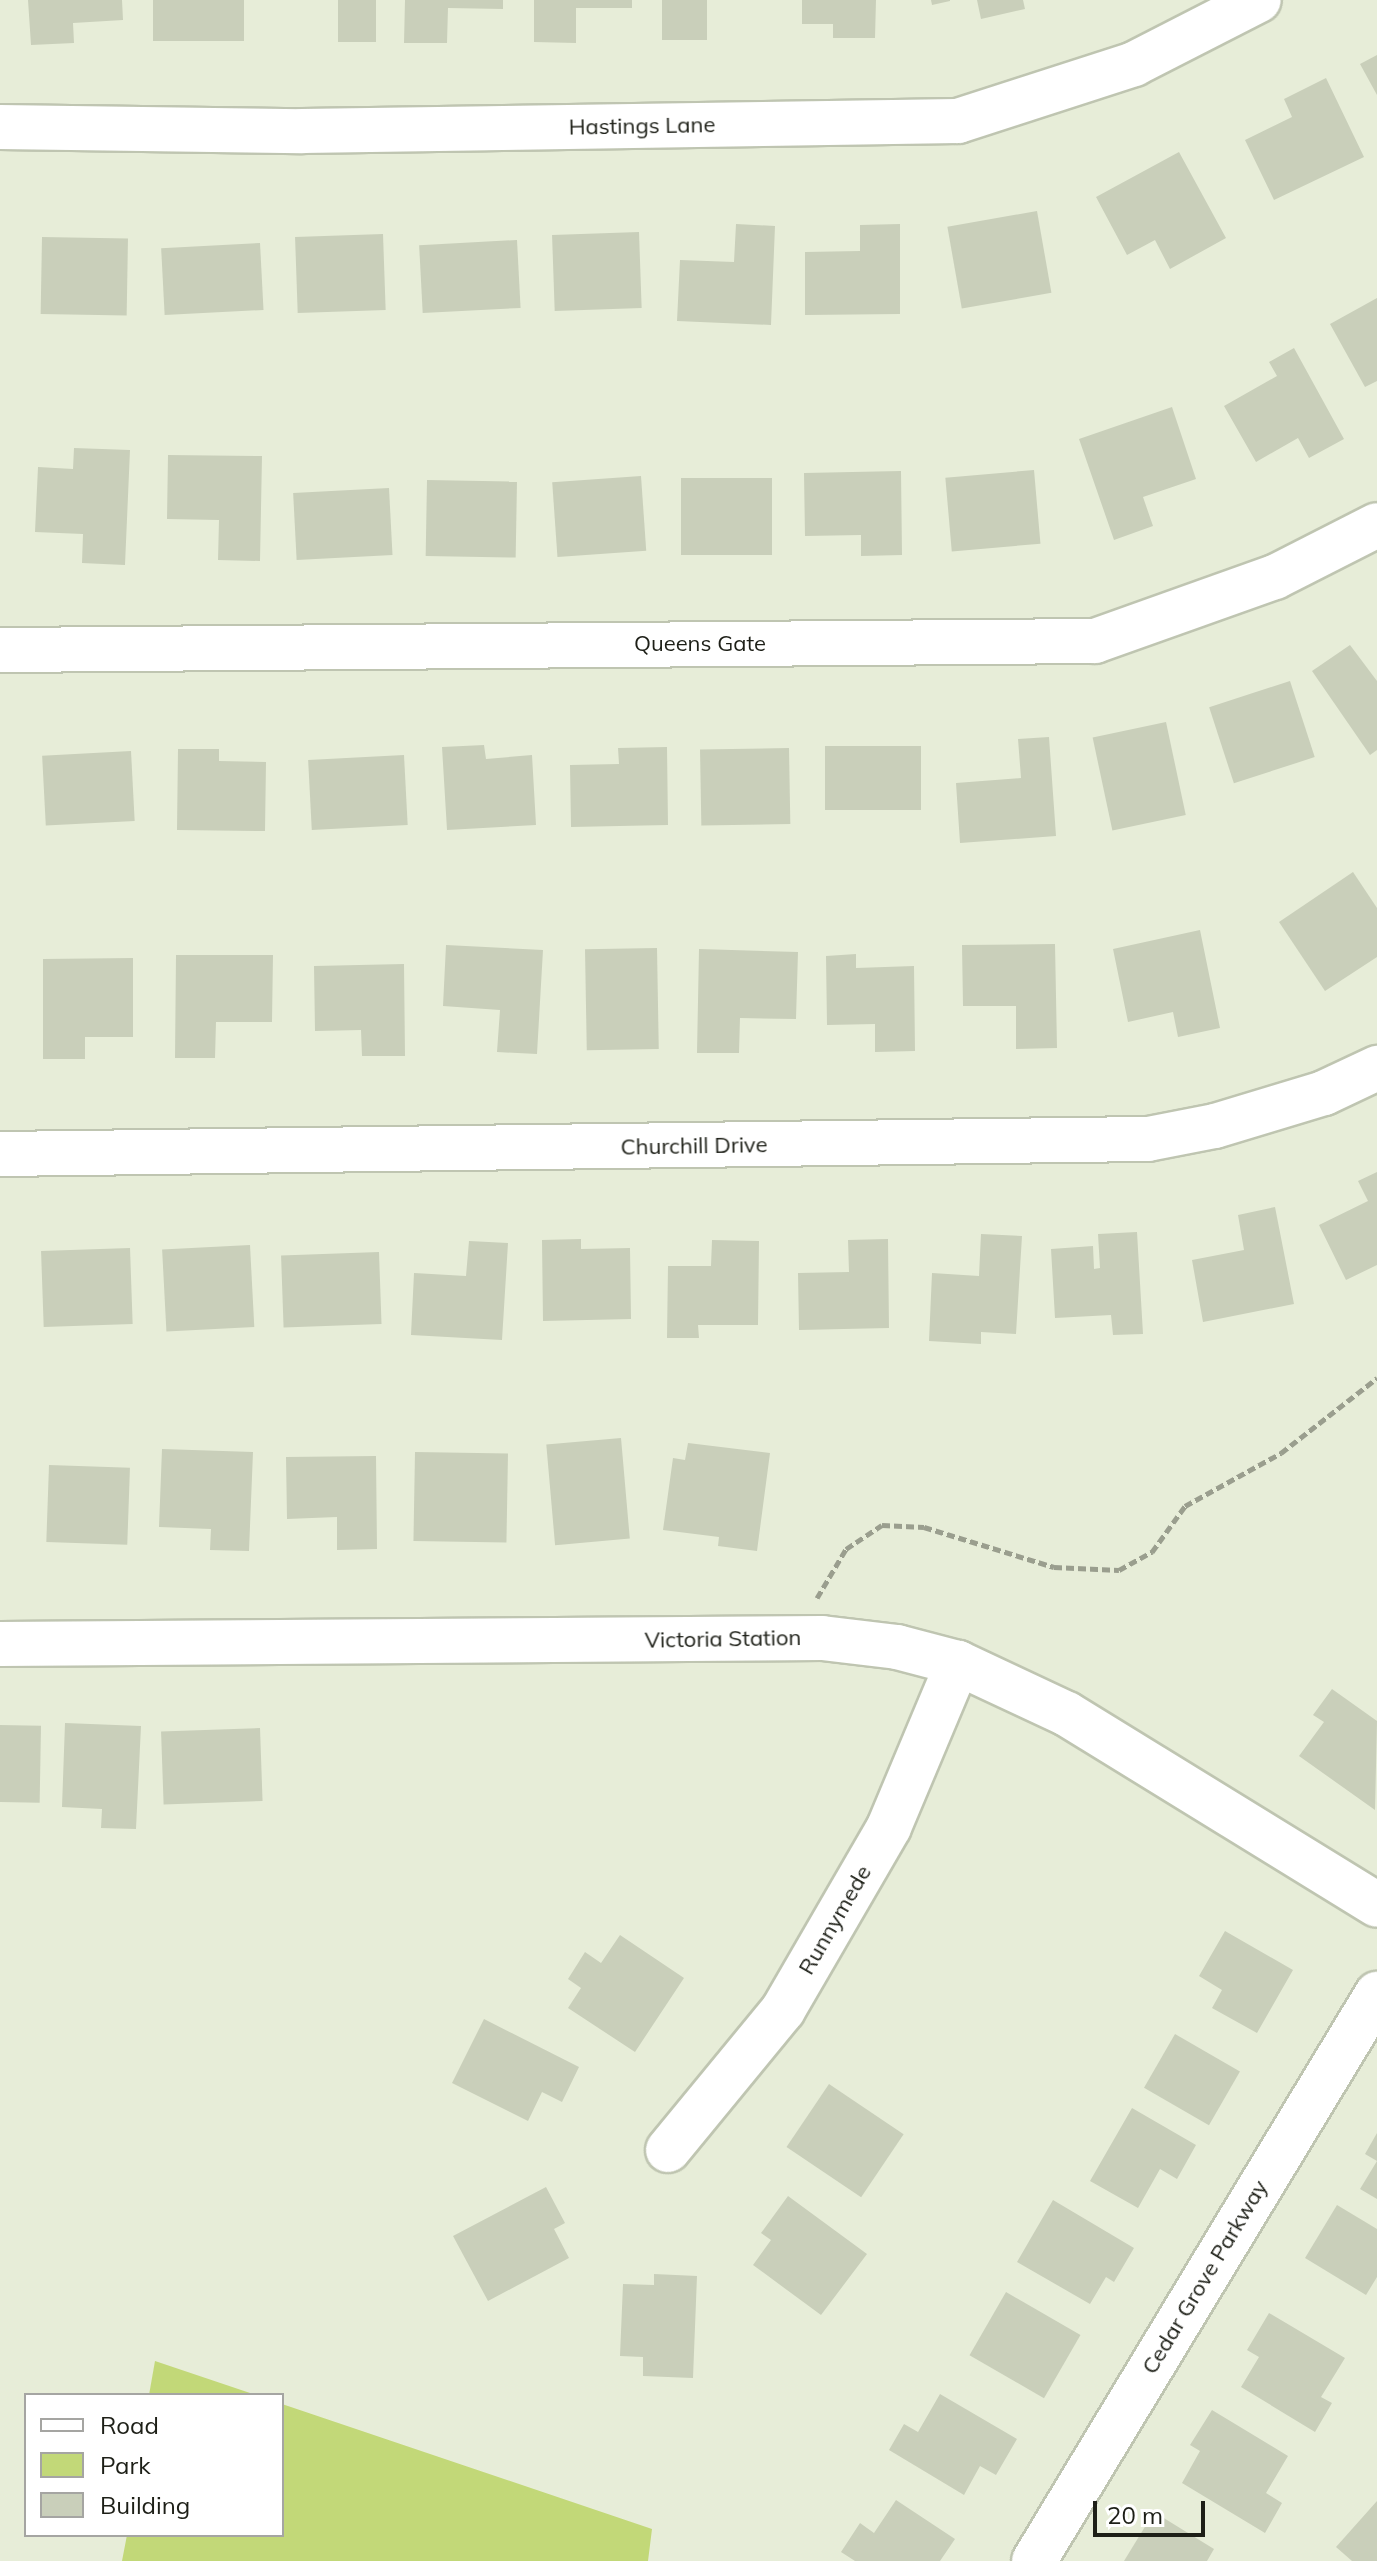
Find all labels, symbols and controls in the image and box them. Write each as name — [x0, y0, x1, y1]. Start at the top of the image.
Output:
street label: Hastings Lane — [568, 112, 716, 140]
street label: Queens Gate — [634, 631, 766, 657]
street label: Churchill Drive — [620, 1132, 768, 1160]
street label: Victoria Station — [644, 1624, 802, 1654]
street label: Runnymede — [793, 1861, 877, 1979]
street label: Cedar Grove Parkway — [1137, 2175, 1273, 2379]
legend — [24, 2393, 284, 2537]
text: Road — [100, 2410, 159, 2440]
text: Park — [100, 2450, 151, 2480]
scale bar — [1097, 2485, 1209, 2535]
text: Building — [100, 2490, 190, 2520]
text: 20 m — [1107, 2500, 1163, 2530]

